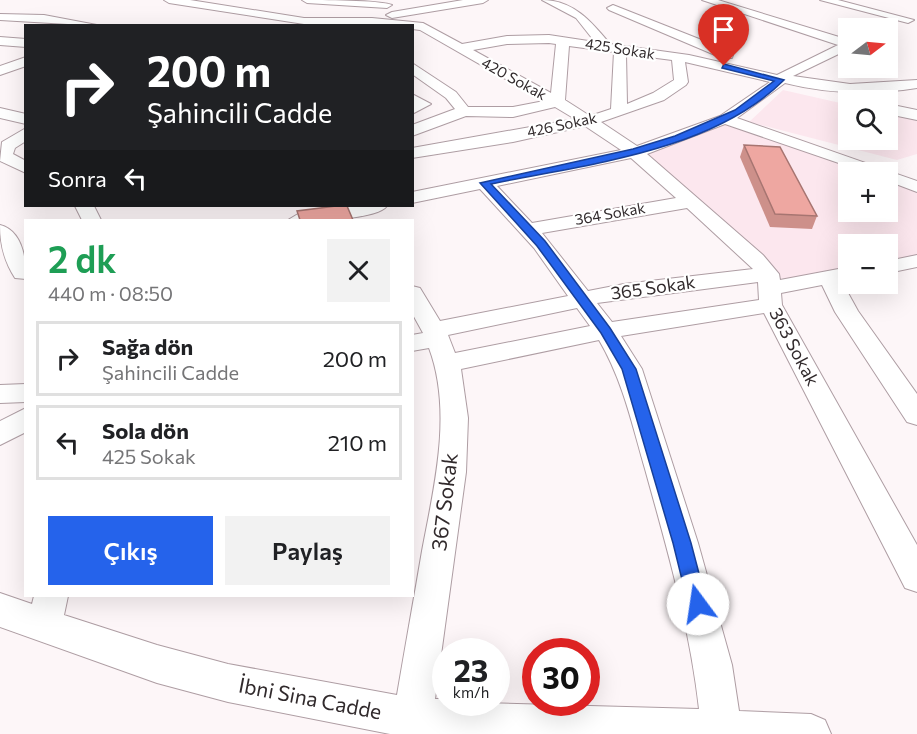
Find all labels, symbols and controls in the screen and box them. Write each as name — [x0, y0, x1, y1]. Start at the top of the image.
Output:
pin — [698, 4, 749, 66]
icon: arrive — [707, 13, 740, 46]
north arrow — [838, 18, 898, 78]
map controls — [838, 18, 898, 294]
street label: 425 Sokak — [584, 34, 656, 62]
text: 200 m — [147, 44, 271, 96]
icon: right — [48, 48, 126, 126]
street label: 420 Sokak — [479, 53, 550, 103]
button: search — [838, 90, 898, 150]
text: Şahincili Cadde — [147, 96, 332, 129]
street label: 426 Sokak — [525, 108, 598, 140]
icon: left — [119, 162, 152, 195]
button: + — [838, 162, 898, 222]
text: Sonra — [48, 165, 107, 192]
street label: 364 Sokak — [573, 198, 647, 228]
button: − — [838, 234, 898, 294]
text: 2 dk — [48, 236, 116, 280]
button: close — [327, 239, 390, 302]
street label: 365 Sokak — [609, 270, 697, 304]
text: 440 m · 08:50 — [48, 281, 173, 305]
street label: 363 Sokak — [765, 304, 825, 389]
text: Sağa dön — [102, 333, 193, 360]
icon: right — [51, 342, 84, 375]
text: 200 m — [323, 345, 387, 372]
text: Şahincili Cadde — [102, 360, 239, 384]
text: Sola dön — [102, 417, 189, 444]
icon: left — [51, 426, 84, 459]
text: 210 m — [328, 429, 387, 456]
text: 425 Sokak — [102, 444, 196, 468]
street label: 367 Sokak — [425, 451, 462, 552]
button: Çıkış — [48, 516, 213, 585]
button: Paylaş — [225, 516, 390, 585]
position arrow — [666, 572, 730, 636]
speed limit sign: 30 — [522, 638, 600, 716]
text: 23 — [454, 651, 488, 688]
street label: İbni Sina Cadde — [237, 671, 384, 724]
text: km/h — [453, 683, 489, 701]

